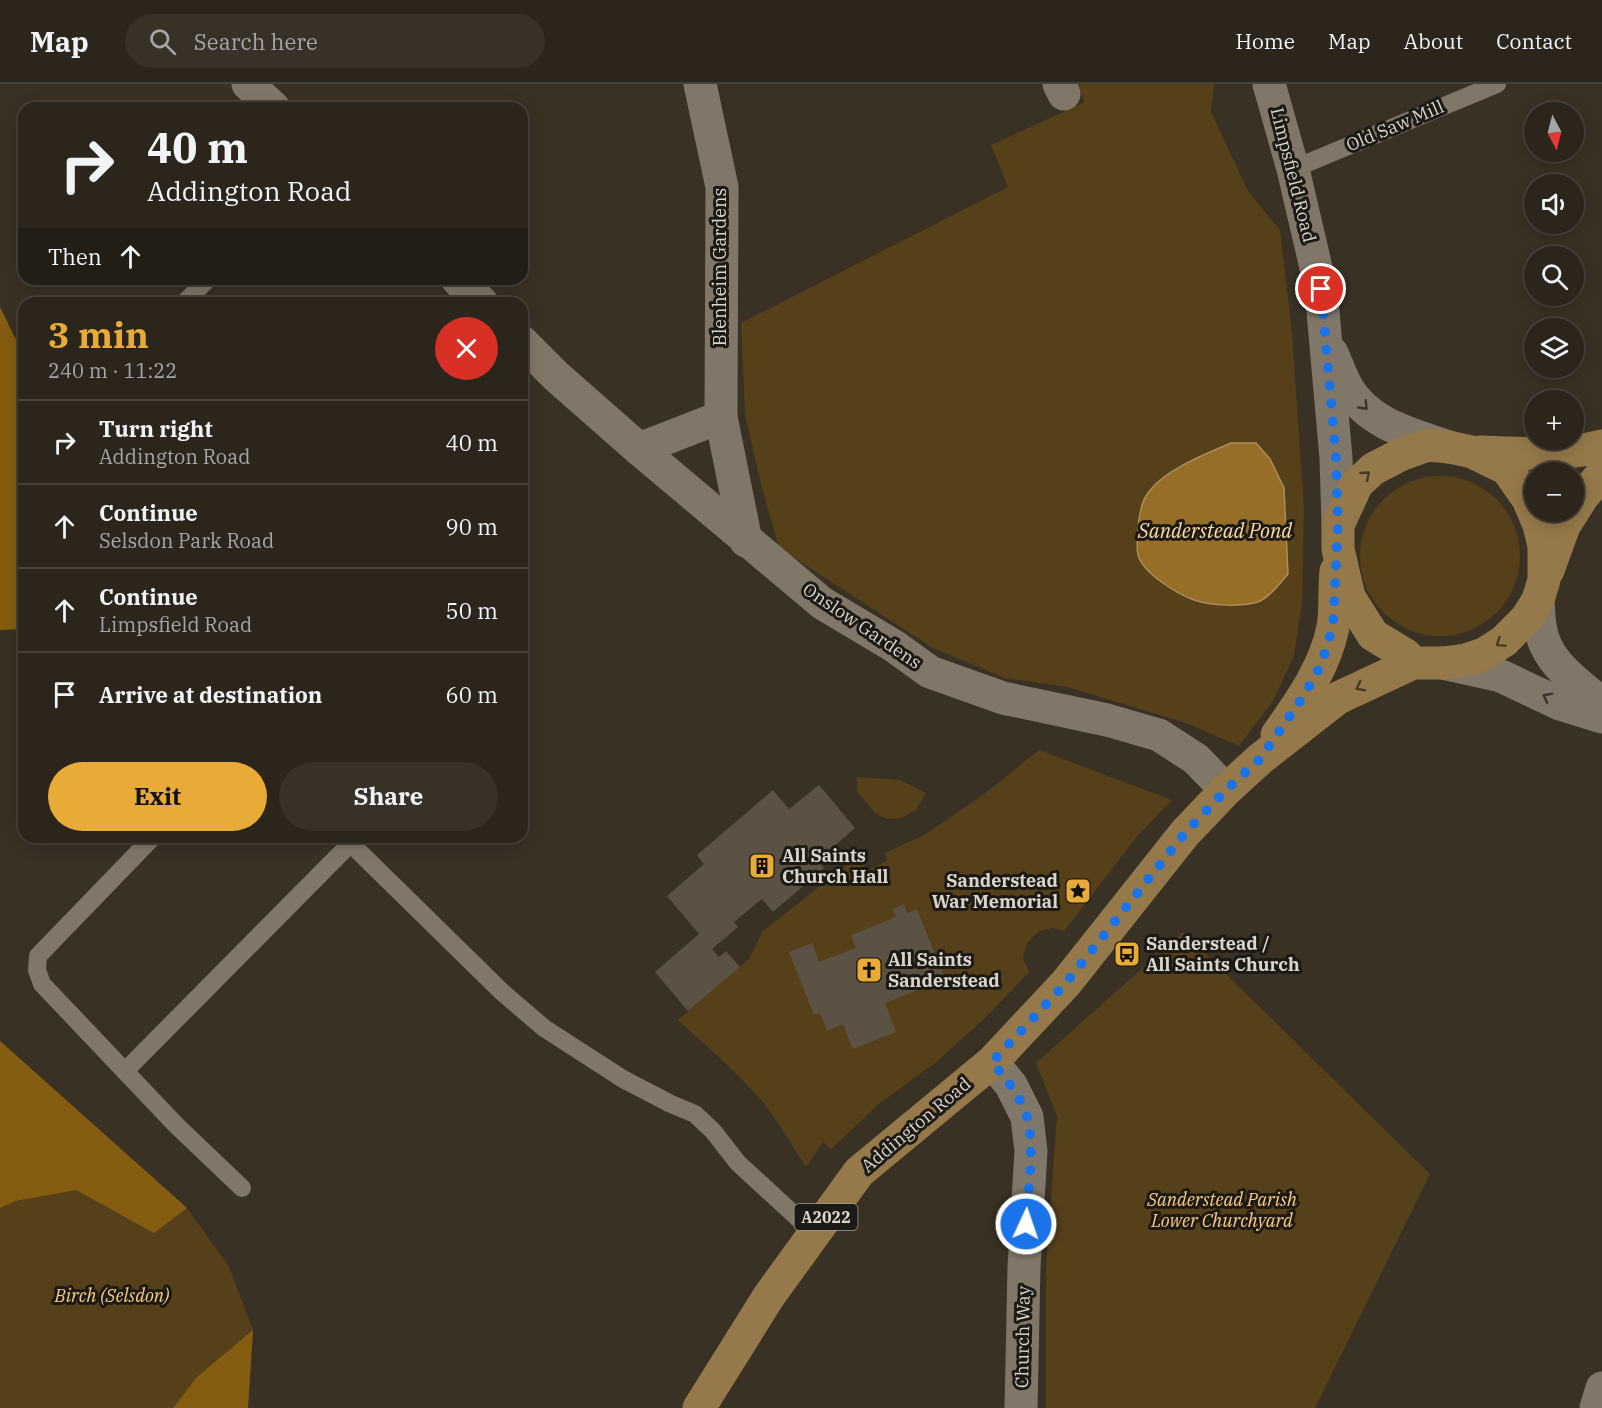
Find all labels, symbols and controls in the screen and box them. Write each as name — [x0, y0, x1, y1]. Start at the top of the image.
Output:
search box — [125, 14, 545, 68]
text: Map — [30, 23, 89, 60]
icon: search — [146, 25, 179, 58]
text: Search here — [194, 27, 318, 56]
text: Home — [1235, 27, 1295, 55]
text: Map — [1328, 27, 1371, 55]
text: About — [1404, 27, 1463, 55]
text: Contact — [1496, 27, 1572, 55]
street label: Old Saw Mill — [1342, 95, 1447, 156]
north arrow — [1524, 102, 1584, 162]
map controls — [1524, 102, 1584, 522]
street label: Limpsfield Road — [1266, 105, 1321, 245]
text: 40 m — [147, 120, 248, 175]
icon: right — [48, 126, 126, 204]
text: Addington Road — [147, 173, 351, 208]
button: sound — [1524, 174, 1584, 234]
street label: Blenheim Gardens — [708, 188, 731, 346]
icon: ahead — [114, 240, 147, 273]
text: Then — [48, 242, 102, 271]
button: search — [1524, 246, 1584, 306]
pin — [1295, 263, 1346, 314]
icon: arrive — [1304, 272, 1337, 305]
text: 3 min — [48, 311, 149, 358]
button: close — [435, 317, 498, 380]
button: layers — [1524, 318, 1584, 378]
text: 240 m · 11:22 — [48, 357, 177, 384]
button: + — [1524, 390, 1584, 450]
one-way arrow — [1356, 399, 1367, 410]
text: Turn right — [99, 414, 213, 443]
icon: right — [48, 426, 81, 459]
text: 40 m — [446, 428, 498, 457]
text: Addington Road — [99, 443, 250, 470]
button: − — [1524, 462, 1584, 522]
one-way arrow — [1359, 471, 1370, 482]
text: Continue — [99, 498, 198, 527]
icon: ahead — [48, 510, 81, 543]
text: 90 m — [446, 512, 498, 541]
water label: Sanderstead Pond — [1137, 517, 1293, 544]
text: Selsdon Park Road — [99, 527, 274, 554]
street label: Onslow Gardens — [798, 577, 926, 674]
text: Continue — [99, 582, 198, 611]
icon: ahead — [48, 594, 81, 627]
text: 50 m — [446, 596, 498, 625]
text: Limpsfield Road — [99, 611, 252, 638]
one-way arrow — [1495, 636, 1506, 647]
icon: arrive — [48, 678, 81, 711]
text: Arrive at destination — [99, 680, 322, 709]
text: 60 m — [446, 680, 498, 709]
one-way arrow — [1356, 680, 1366, 691]
one-way arrow — [1543, 693, 1553, 704]
button: Exit — [48, 762, 267, 831]
button: Share — [279, 762, 498, 831]
place label: All Saints Church Hall — [782, 844, 888, 888]
building icon: All Saints Church Hall — [747, 851, 777, 881]
place label: Sanderstead War Memorial — [932, 869, 1058, 913]
place icon: Sanderstead War Memorial — [1063, 876, 1093, 906]
place label: Sanderstead / All Saints Church — [1146, 932, 1300, 976]
bus stop icon: Sanderstead / All Saints Church — [1112, 939, 1142, 969]
place label: All Saints Sanderstead — [888, 948, 1000, 992]
church icon: All Saints Sanderstead — [854, 955, 884, 985]
street label: Addington Road — [856, 1072, 975, 1177]
park label: Sanderstead Parish Lower Churchyard — [1146, 1188, 1297, 1232]
position arrow — [994, 1192, 1058, 1256]
road number: A2022 — [794, 1204, 858, 1230]
park label: Birch (Selsdon) — [54, 1284, 169, 1307]
street label: Church Way — [1010, 1285, 1035, 1388]

